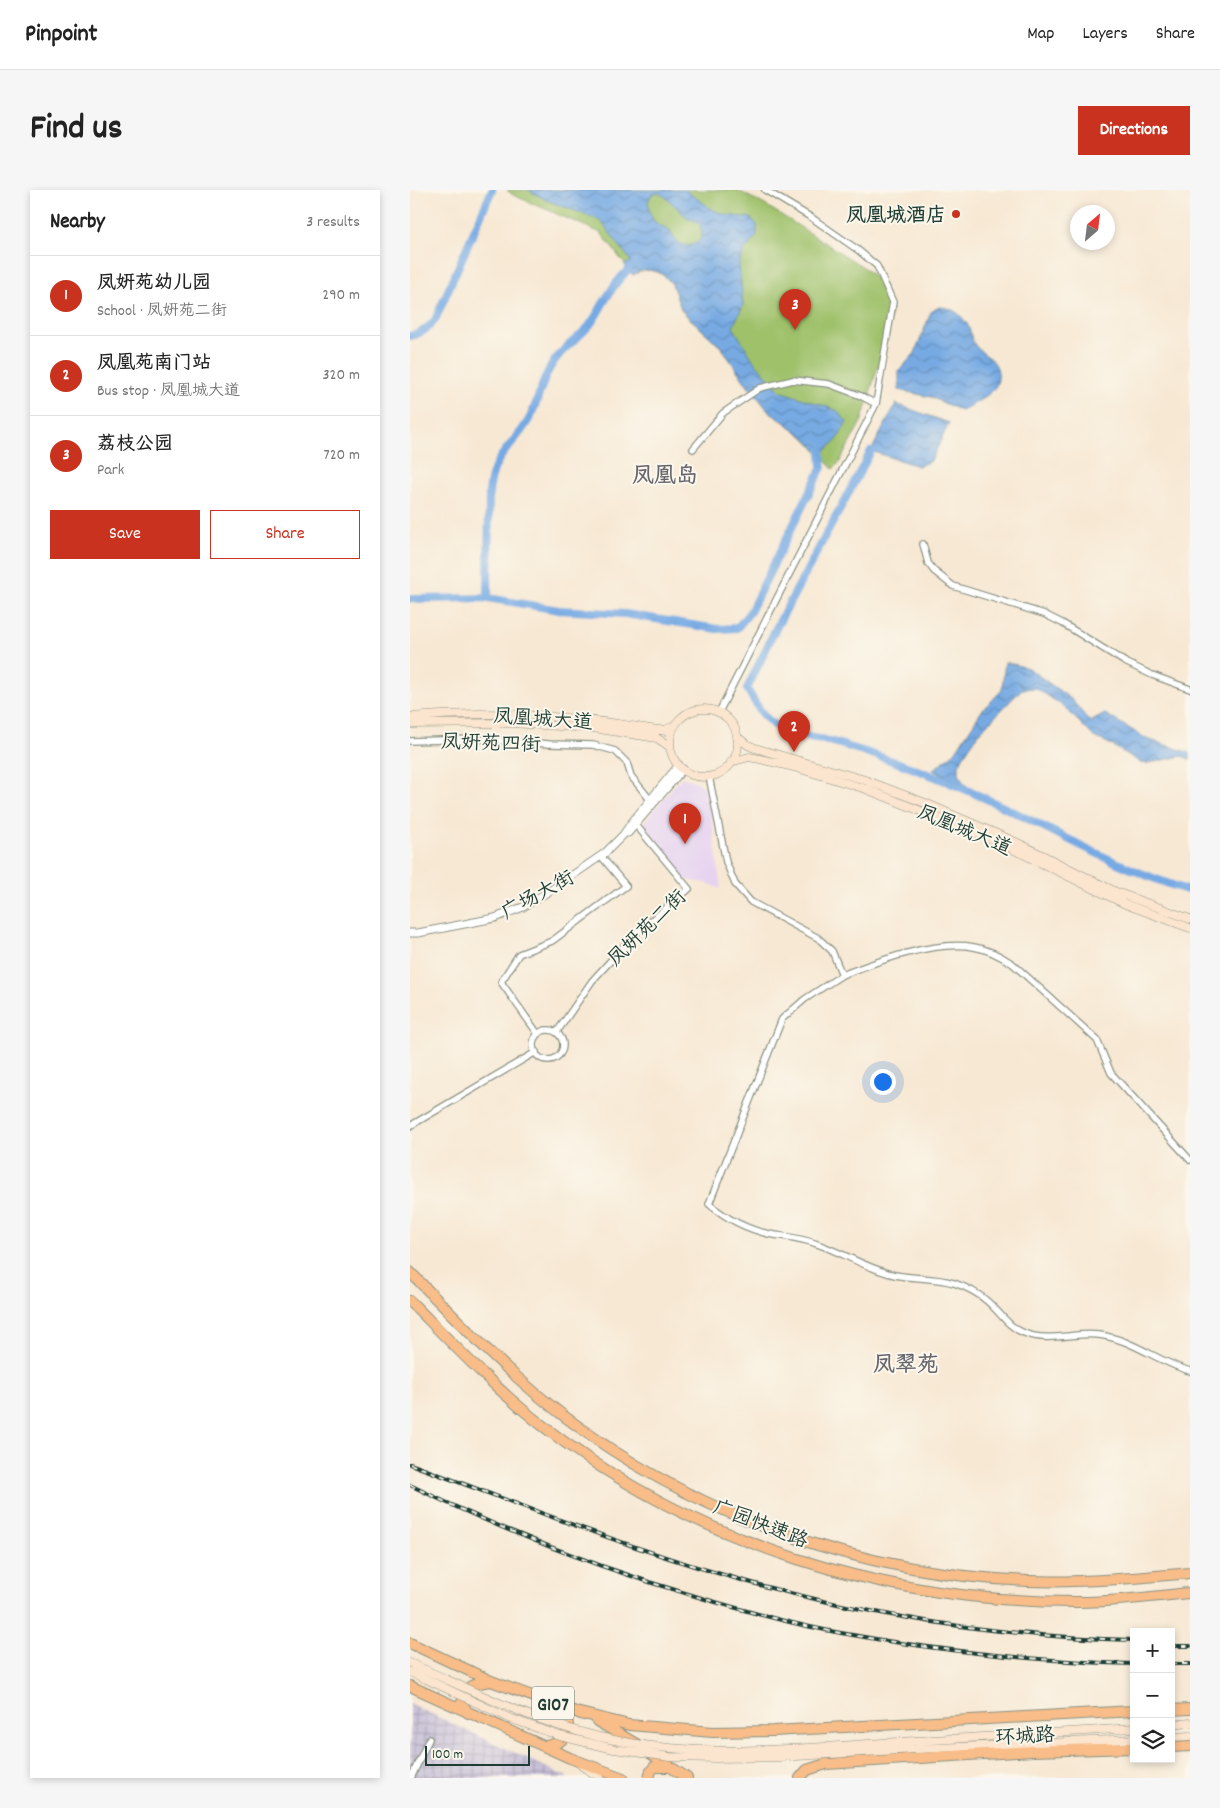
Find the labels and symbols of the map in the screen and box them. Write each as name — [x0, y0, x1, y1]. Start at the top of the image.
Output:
place label: 凤凰城酒店 — [846, 203, 946, 231]
north arrow — [1070, 205, 1115, 250]
marker: 凤凰城酒店 — [950, 208, 962, 220]
pin: 3 — [779, 289, 811, 330]
district label: 凤凰岛 — [632, 462, 698, 493]
street label: 凤凰城大道 — [492, 704, 594, 738]
pin: 2 — [778, 711, 810, 752]
street label: 凤妍苑四街 — [440, 729, 541, 761]
street label: 凤凰城大道 — [912, 799, 1015, 864]
pin: 1 — [669, 803, 701, 844]
street label: 广场大街 — [497, 865, 580, 928]
street label: 凤妍苑二街 — [602, 884, 694, 974]
your location — [870, 1069, 896, 1095]
district label: 凤翠苑 — [873, 1351, 939, 1382]
street label: 广园快速路 — [708, 1495, 813, 1557]
road number: G107 — [532, 1686, 574, 1720]
street label: 环城路 — [994, 1722, 1057, 1754]
scale bar — [425, 1743, 530, 1766]

